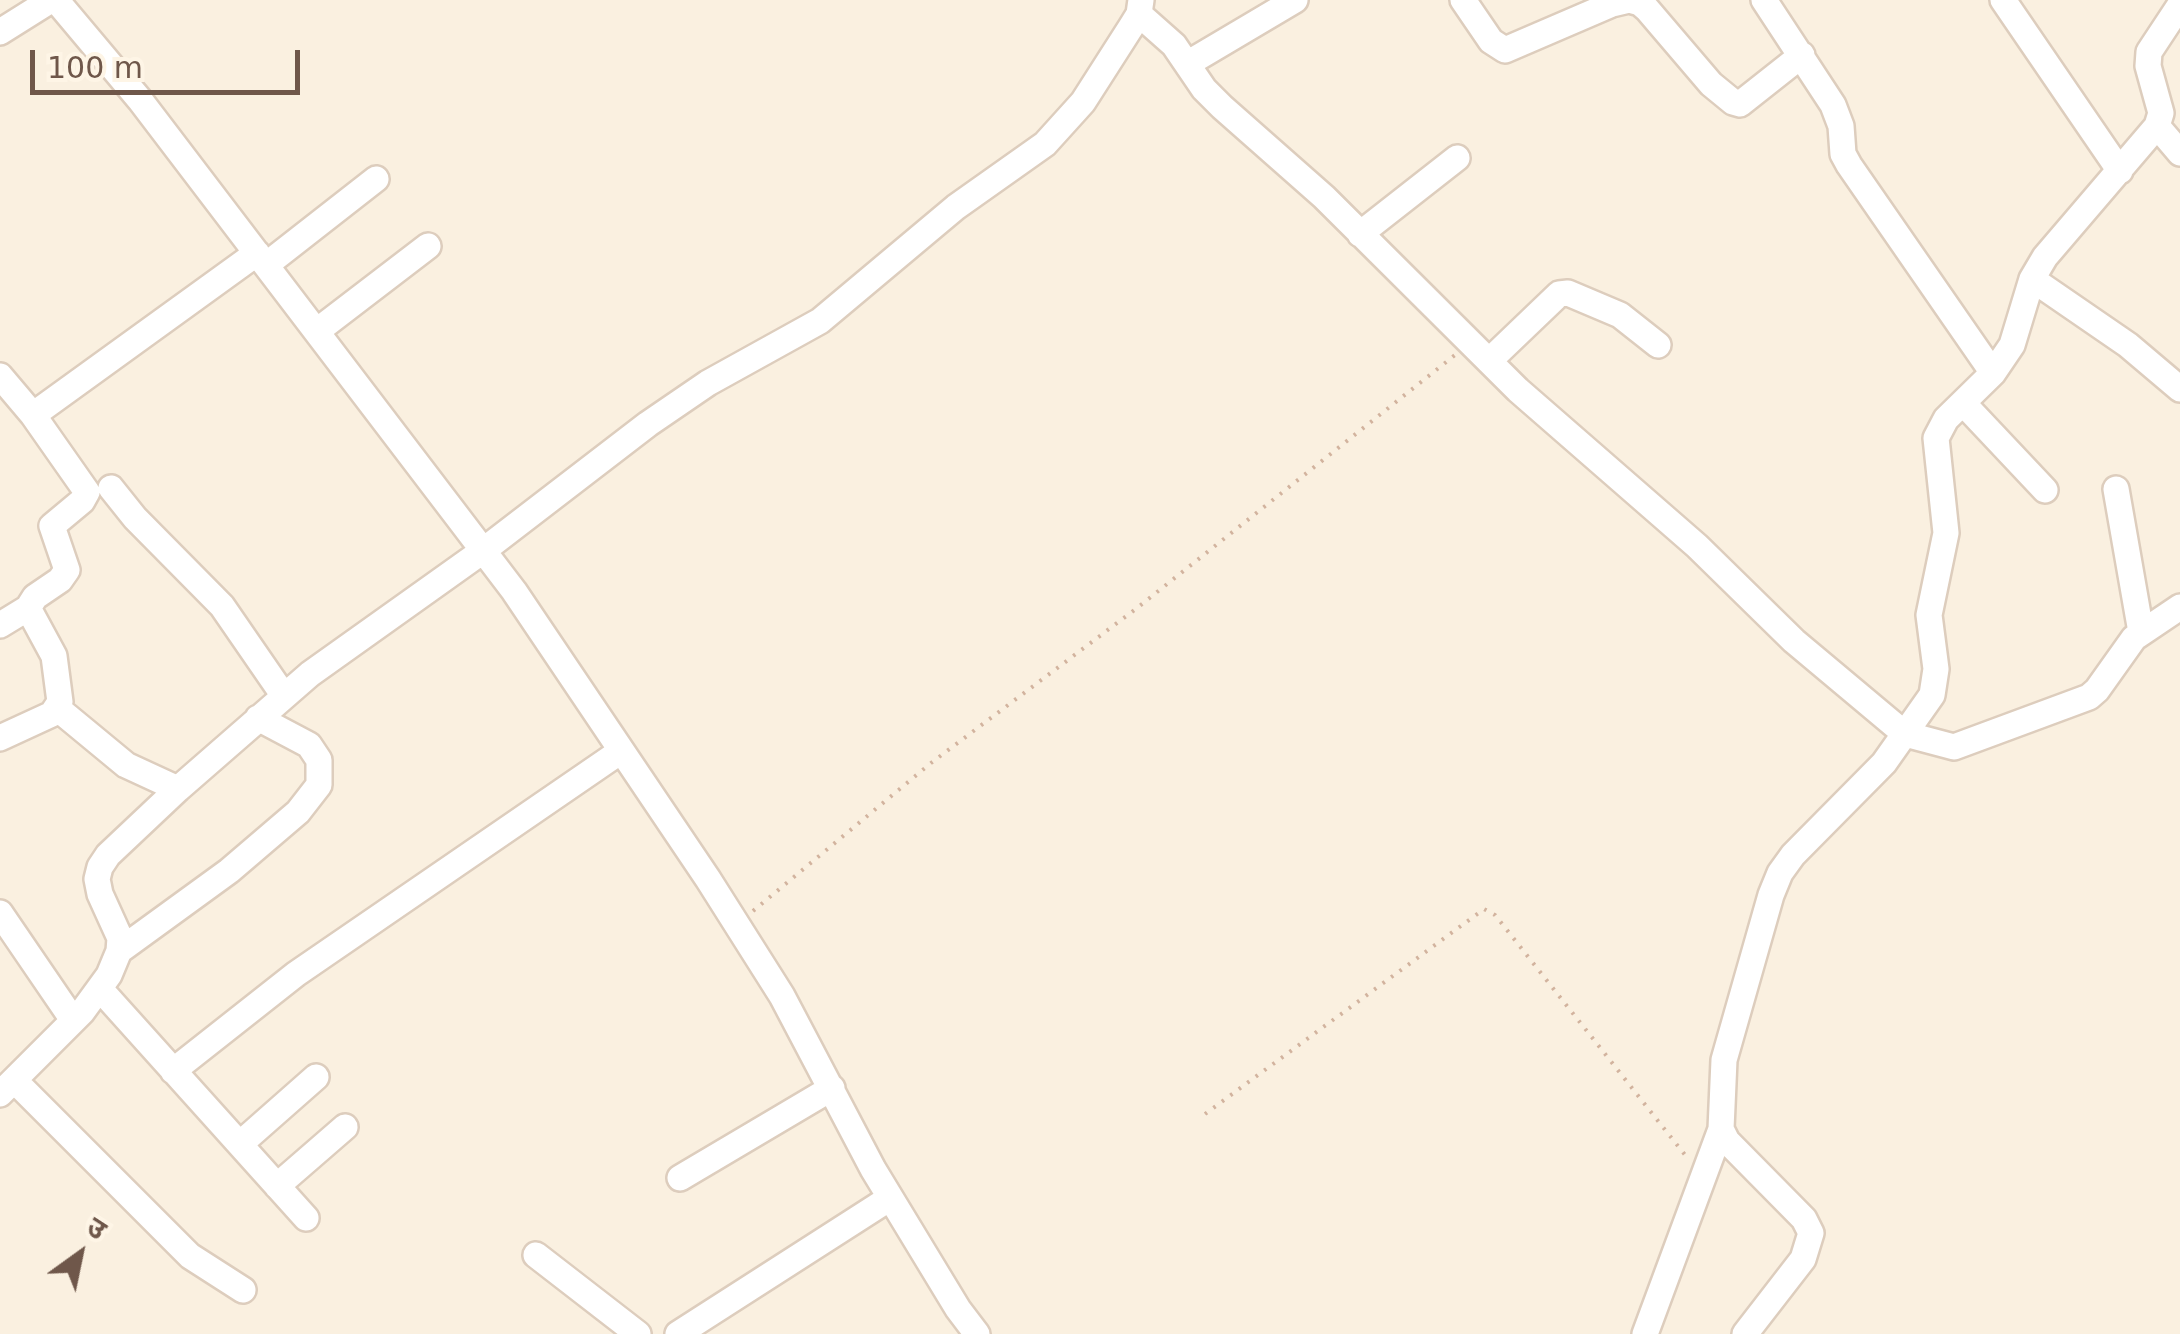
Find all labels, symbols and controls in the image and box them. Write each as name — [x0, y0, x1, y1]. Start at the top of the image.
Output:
scale bar — [35, 30, 305, 92]
text: 100 m — [47, 50, 143, 85]
north arrow — [30, 1204, 130, 1304]
text: उ — [81, 1210, 112, 1247]

